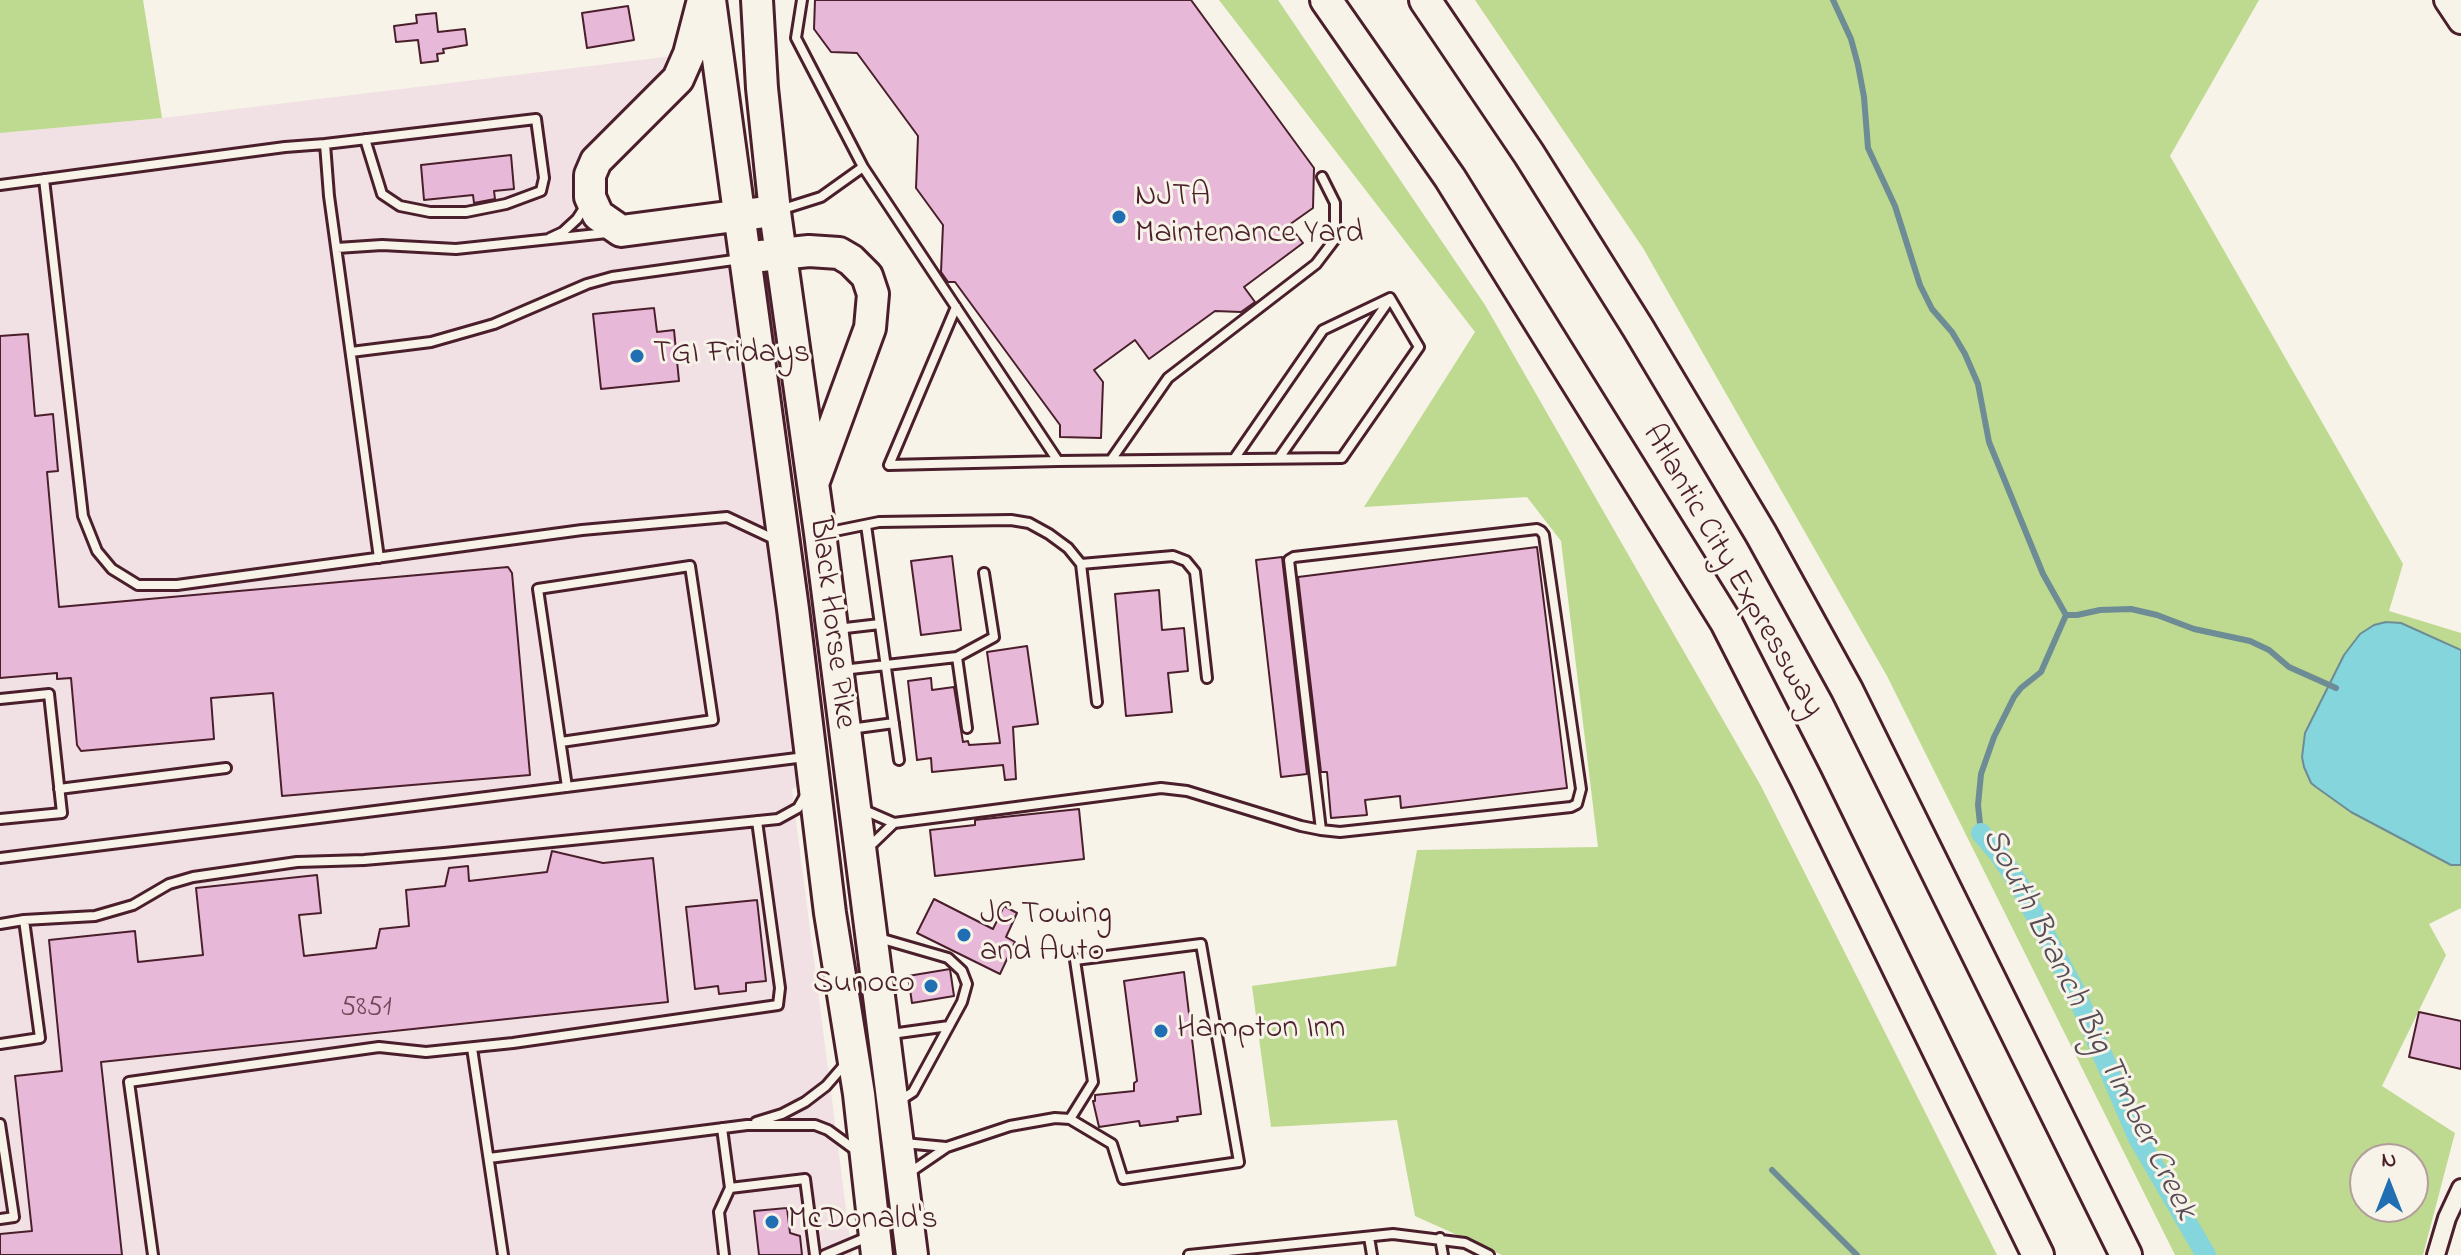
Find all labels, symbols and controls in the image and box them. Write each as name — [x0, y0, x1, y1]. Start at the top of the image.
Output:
place label: NJTA Maintenance Yard — [1135, 180, 1364, 255]
marker: NJTA Maintenance Yard — [1110, 208, 1128, 226]
place label: TGI Fridays — [653, 337, 810, 375]
marker: TGI Fridays — [628, 347, 646, 365]
street label: Atlantic City Expressway — [1631, 419, 1831, 725]
street label: Black Horse Pike — [798, 515, 862, 731]
water label: South Branch Big Timber Creek — [1970, 822, 2204, 1228]
place label: JC Towing and Auto — [980, 898, 1112, 973]
marker: JC Towing and Auto — [955, 926, 973, 944]
place label: Sunoco — [813, 967, 915, 1005]
marker: Sunoco — [922, 977, 940, 995]
house number: 5851 — [340, 992, 392, 1026]
place label: Hampton Inn — [1177, 1012, 1345, 1050]
marker: Hampton Inn — [1152, 1022, 1170, 1040]
north arrow — [2349, 1143, 2429, 1223]
text: N — [2382, 1145, 2396, 1177]
place label: McDonald's — [788, 1203, 938, 1241]
marker: McDonald's — [763, 1213, 781, 1231]

